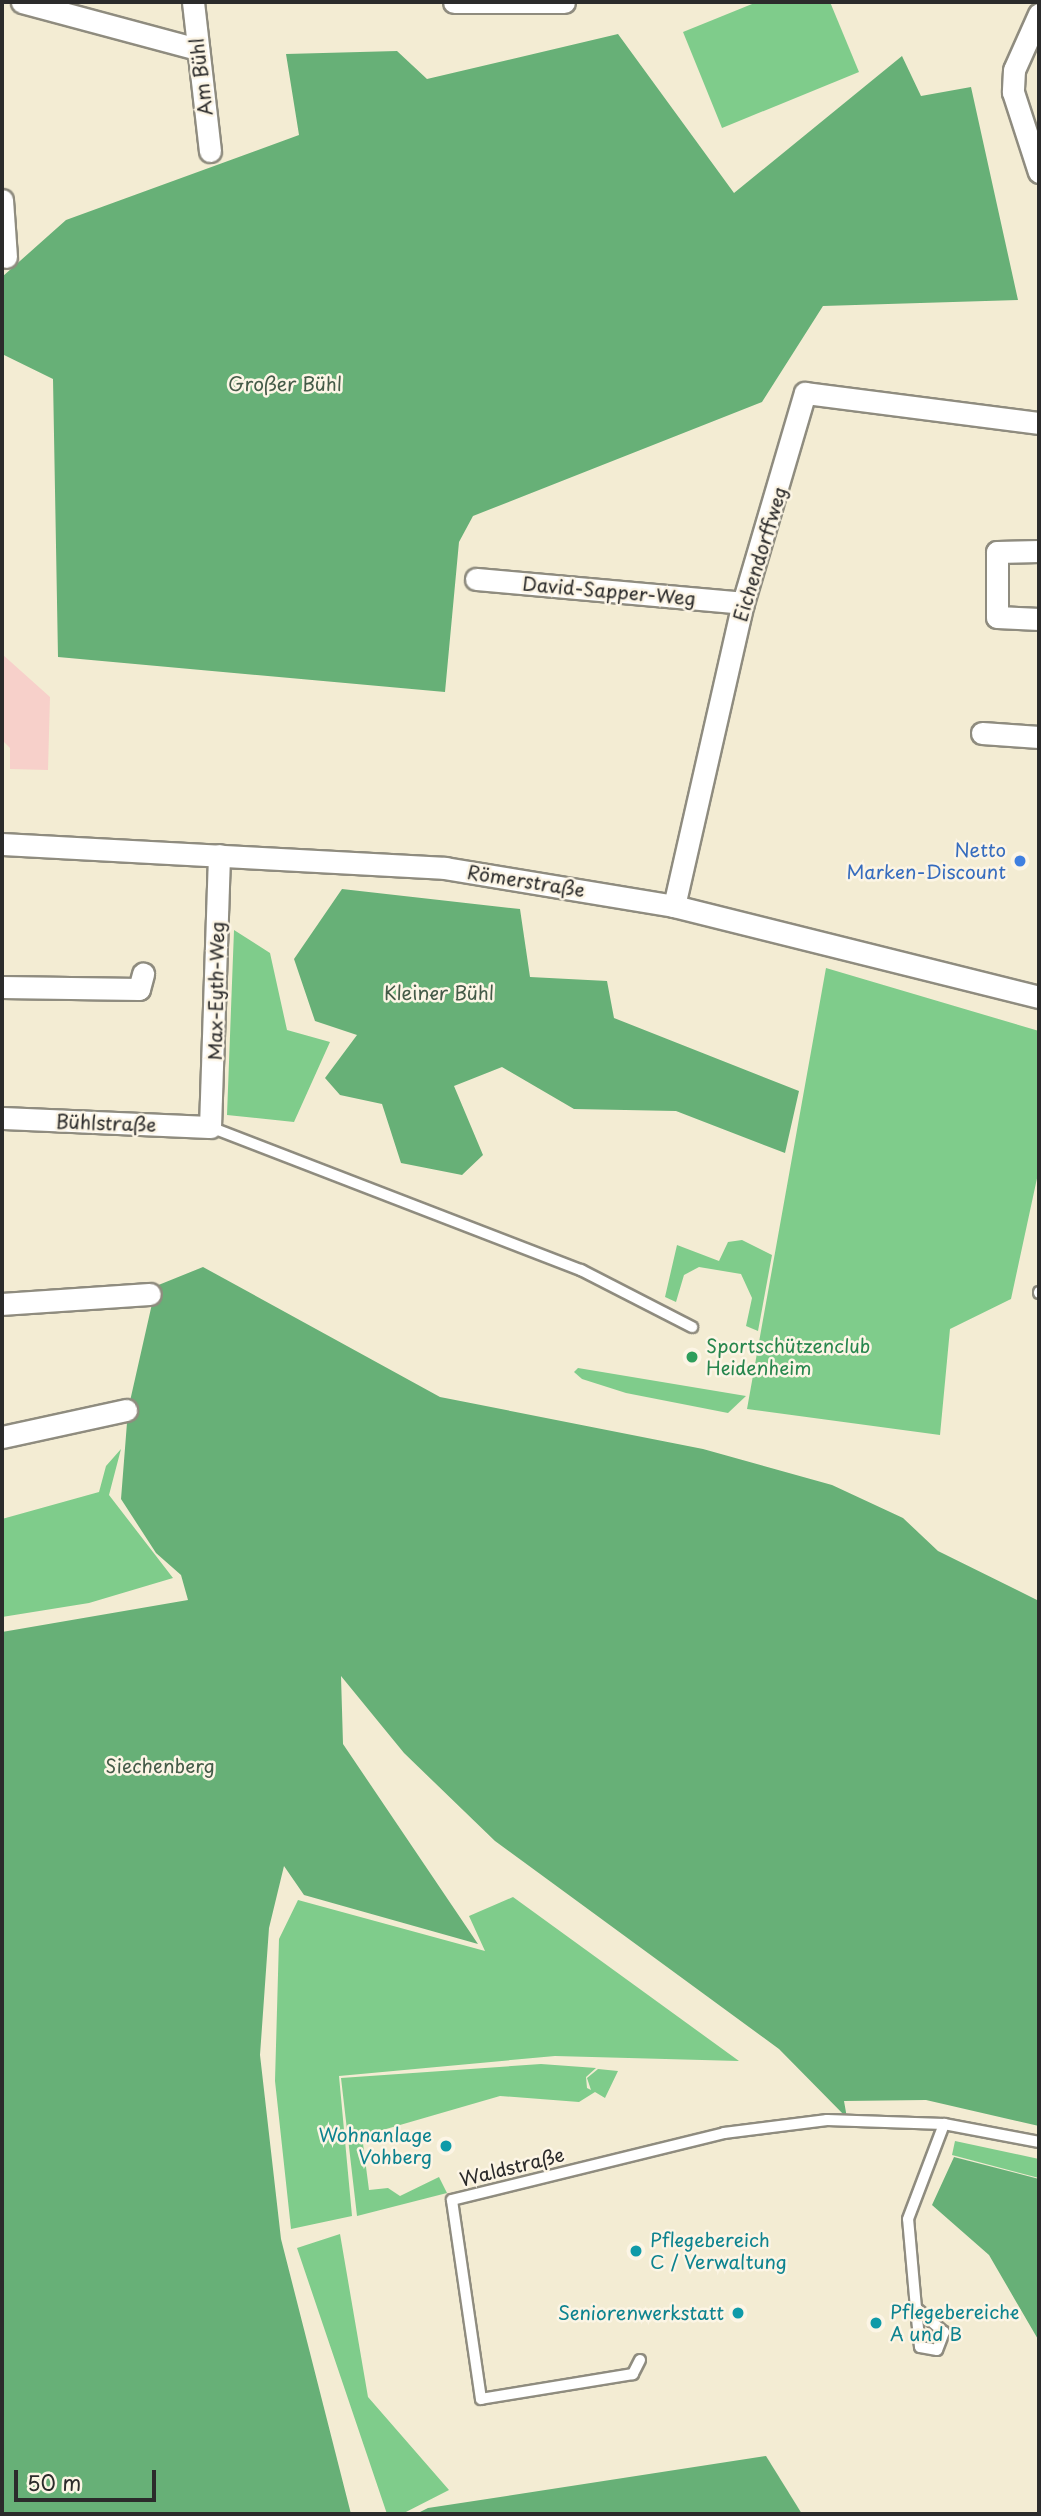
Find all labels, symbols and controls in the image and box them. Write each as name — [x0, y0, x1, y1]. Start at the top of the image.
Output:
street label: Am Bühl — [185, 37, 217, 117]
park label: Großer Bühl — [228, 373, 342, 395]
street label: Eichendorffweg — [729, 484, 791, 624]
street label: David-Sapper-Weg — [521, 572, 697, 610]
place label: Netto Marken-Discount — [847, 839, 1006, 883]
marker: Netto Marken-Discount — [1012, 853, 1028, 869]
street label: Römerstraße — [466, 860, 586, 902]
street label: Max-Eyth-Weg — [203, 921, 229, 1061]
park label: Kleiner Bühl — [384, 982, 494, 1004]
street label: Bühlstraße — [55, 1110, 157, 1136]
place label: Sportschützenclub Heidenheim — [706, 1335, 870, 1379]
marker: Sportschützenclub Heidenheim — [684, 1349, 700, 1365]
park label: Siechenberg — [105, 1755, 215, 1777]
place label: Wohnanlage Vohberg — [319, 2124, 432, 2168]
marker: Wohnanlage Vohberg — [438, 2138, 454, 2154]
street label: Waldstraße — [457, 2143, 567, 2191]
place label: Pflegebereich C / Verwaltung — [650, 2229, 788, 2273]
marker: Pflegebereich C / Verwaltung — [628, 2243, 644, 2259]
place label: Pflegebereiche A und B — [890, 2301, 1019, 2345]
place label: Seniorenwerkstatt — [558, 2302, 724, 2324]
marker: Seniorenwerkstatt — [730, 2305, 746, 2321]
marker: Pflegebereiche A und B — [868, 2315, 884, 2331]
scale bar — [18, 2456, 159, 2500]
text: 50 m — [27, 2466, 81, 2498]

